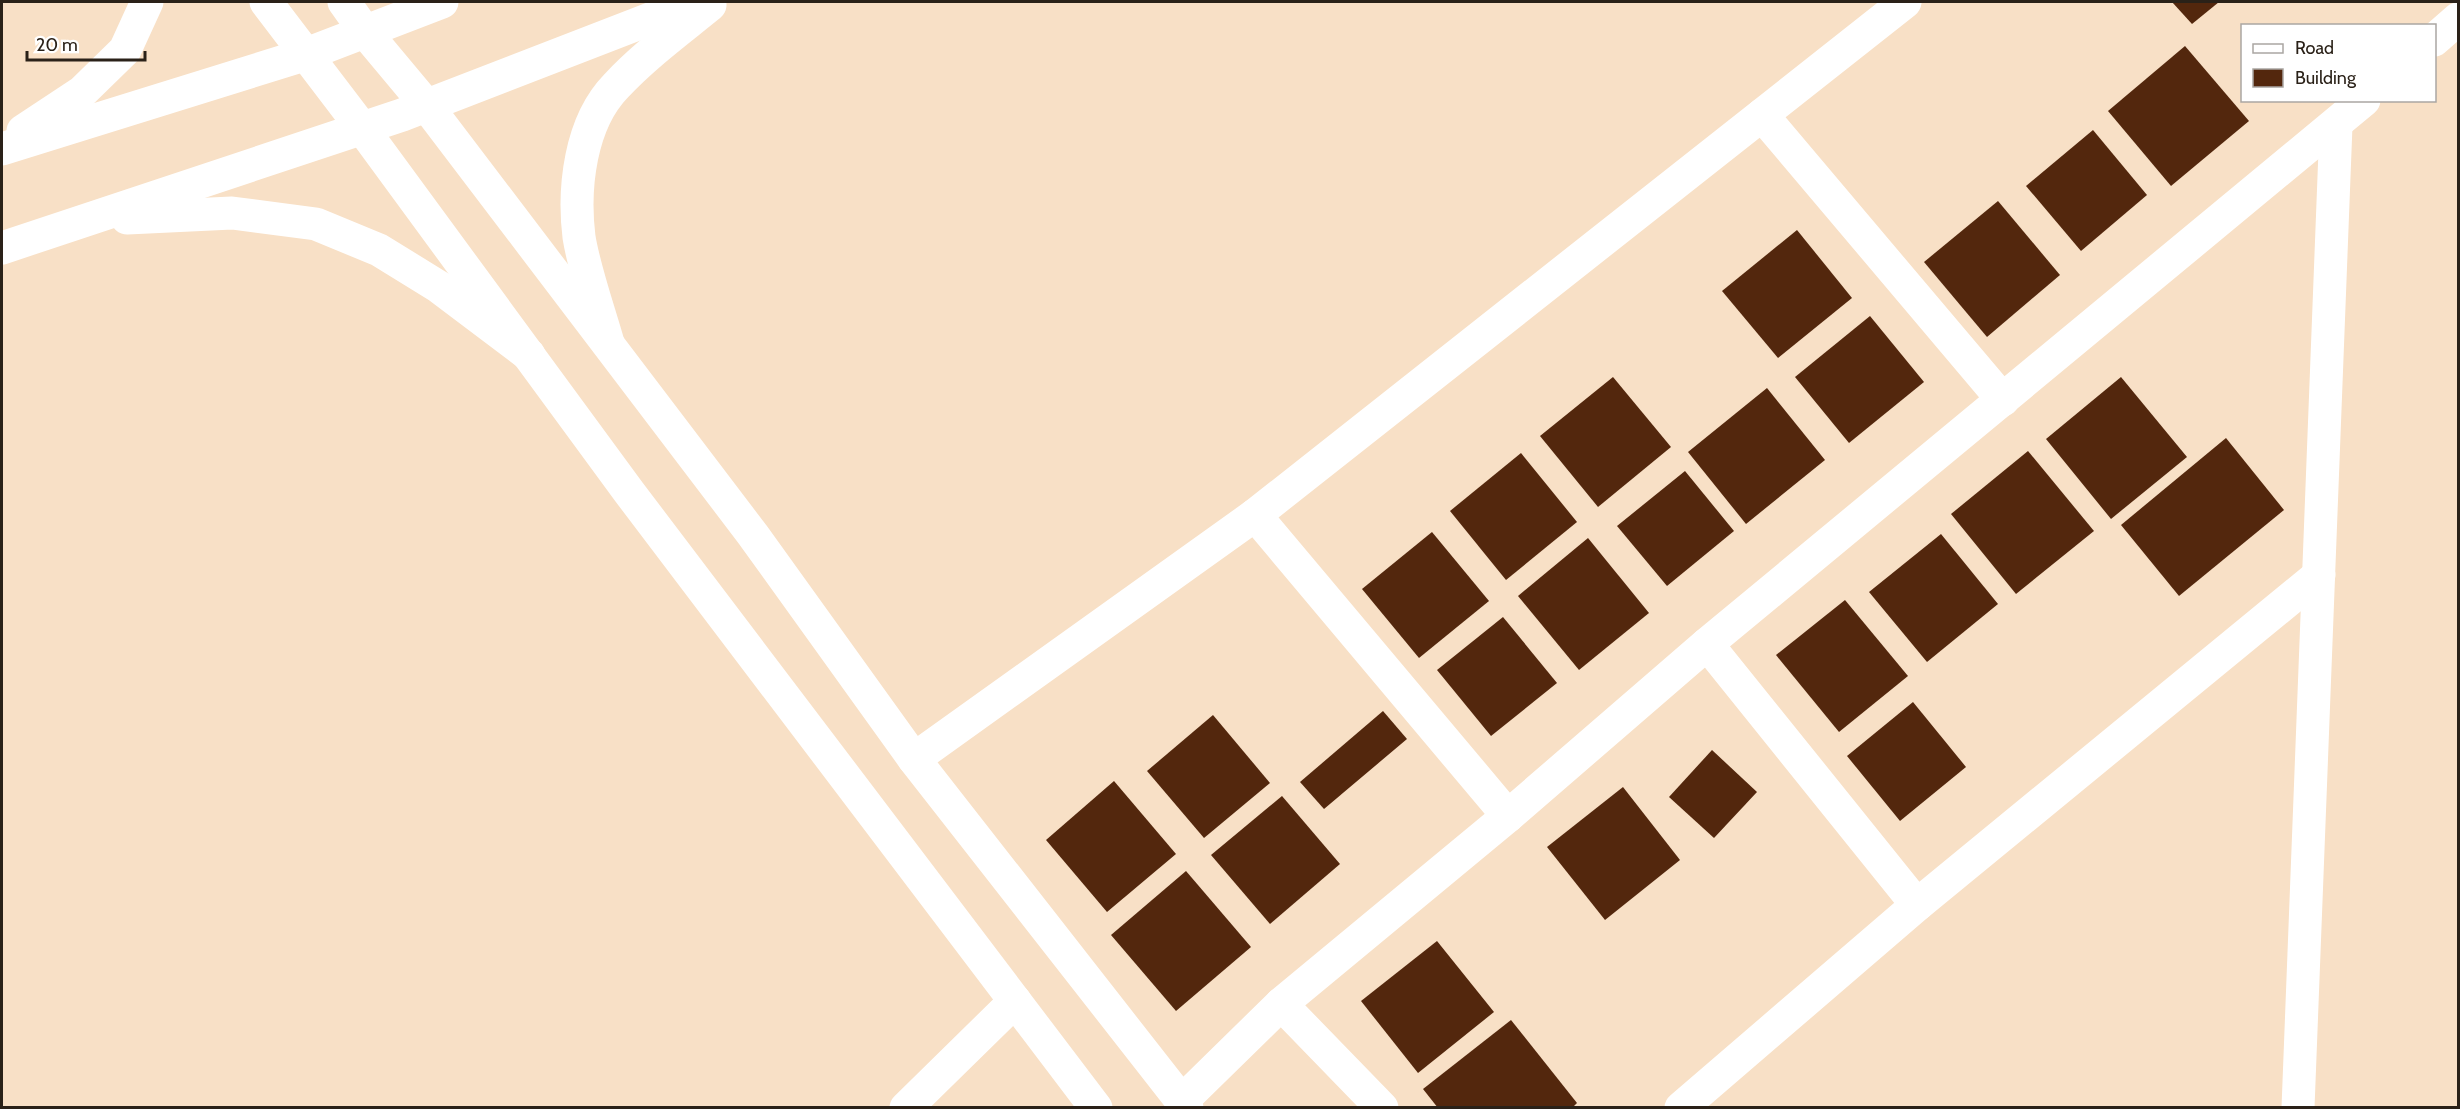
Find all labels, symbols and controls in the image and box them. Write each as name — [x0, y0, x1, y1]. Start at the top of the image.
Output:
scale bar — [27, 24, 146, 62]
legend — [2241, 24, 2436, 102]
text: 20 m — [36, 34, 78, 56]
text: Road — [2295, 37, 2334, 59]
text: Building — [2295, 67, 2357, 89]

